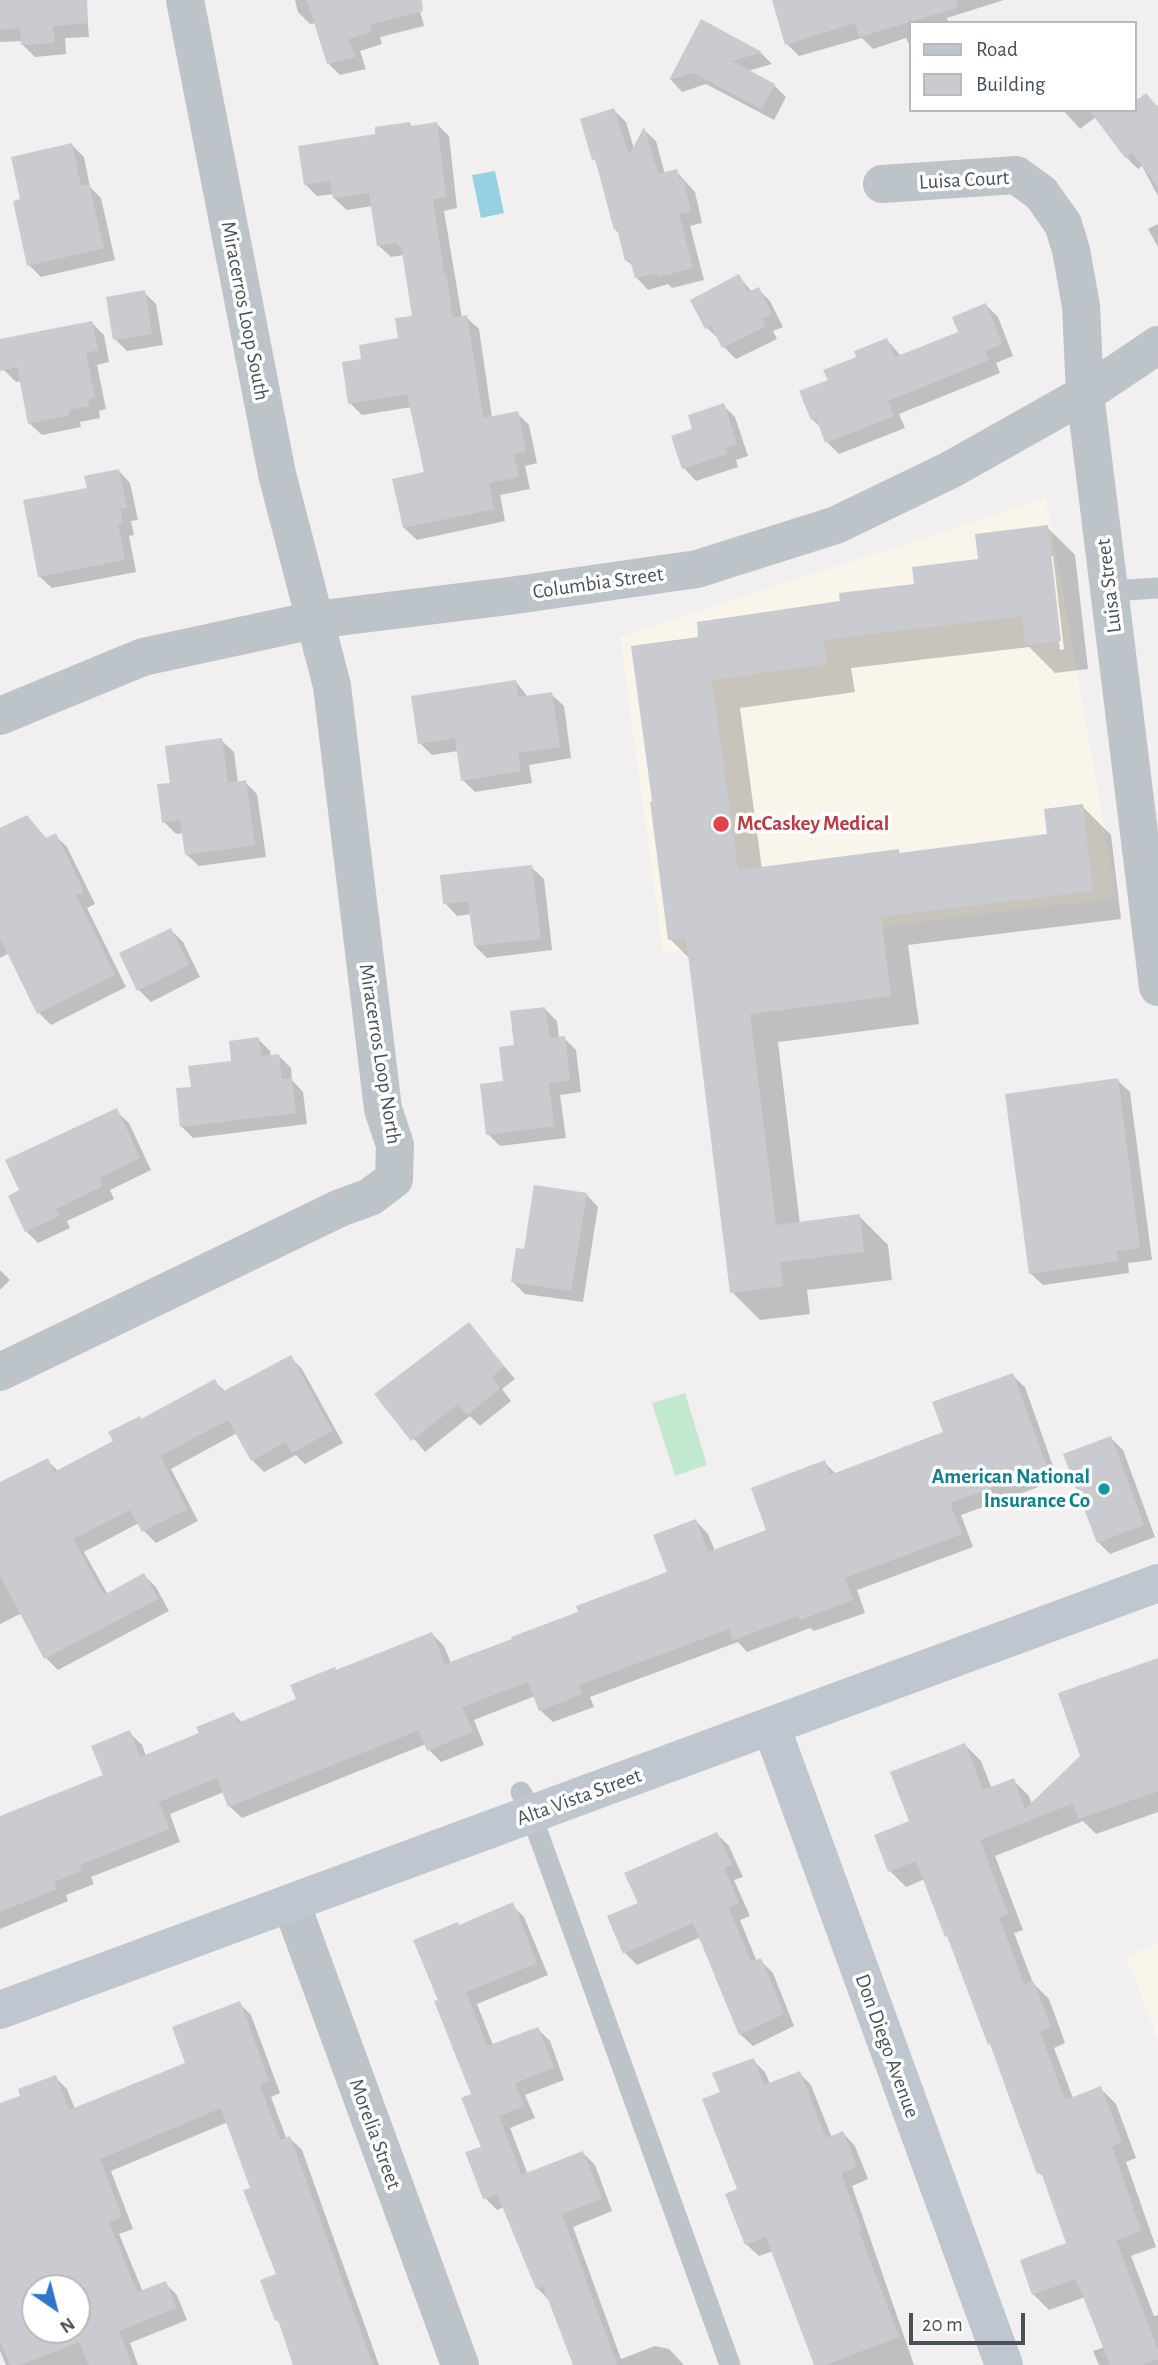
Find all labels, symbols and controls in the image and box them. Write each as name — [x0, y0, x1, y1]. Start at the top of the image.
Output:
legend — [909, 21, 1137, 112]
text: Road — [976, 39, 1018, 60]
text: Building — [976, 74, 1045, 95]
street label: Luisa Court — [918, 165, 1010, 195]
street label: Miracerros Loop South — [215, 219, 275, 403]
street label: Luisa Street — [1091, 537, 1127, 635]
street label: Columbia Street — [531, 561, 665, 605]
place label: McCaskey Medical — [737, 811, 889, 837]
marker: McCaskey Medical — [711, 814, 731, 834]
street label: Miracerros Loop North — [353, 962, 407, 1146]
place label: American National Insurance Co — [932, 1464, 1090, 1514]
marker: American National Insurance Co — [1096, 1481, 1112, 1497]
street label: Alta Vista Street — [513, 1763, 645, 1831]
street label: Don Diego Avenue — [849, 1971, 925, 2121]
street label: Morelia Street — [343, 2075, 407, 2193]
north arrow — [21, 2274, 91, 2344]
scale bar — [913, 2298, 1028, 2342]
text: N — [56, 2313, 78, 2337]
text: 20 m — [922, 2314, 963, 2335]

